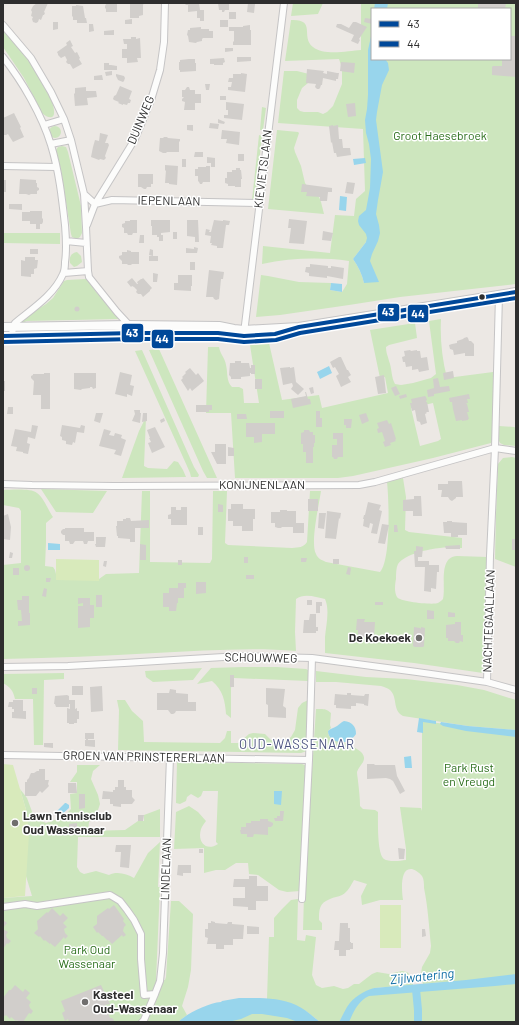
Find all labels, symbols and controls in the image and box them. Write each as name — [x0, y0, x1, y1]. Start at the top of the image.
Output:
legend — [371, 8, 511, 60]
text: 43 — [407, 16, 420, 30]
text: 44 — [407, 36, 420, 50]
street label: DUINWEG — [124, 93, 157, 146]
park label: Groot Haesebroek — [393, 128, 487, 142]
street label: KIEVIETSLAAN — [250, 129, 274, 209]
street label: IEPENLAAN — [137, 192, 201, 208]
unlabelled marker — [477, 292, 487, 302]
line badge: 43 — [377, 303, 400, 322]
line badge: 44 — [407, 304, 429, 323]
text: 43 — [382, 305, 394, 318]
text: 44 — [411, 307, 425, 320]
line badge: 43 — [121, 323, 144, 343]
text: 43 — [126, 326, 138, 339]
line badge: 44 — [151, 329, 174, 349]
text: 44 — [155, 332, 169, 345]
street label: KONIJNENLAAN — [219, 477, 305, 491]
street label: NACHTEGAALLAAN — [479, 569, 497, 673]
place label: De Koekoek — [349, 630, 412, 644]
marker: De Koekoek — [414, 633, 424, 643]
street label: SCHOUWWEG — [224, 649, 298, 665]
district label: OUD-WASSENAAR — [239, 736, 355, 752]
street label: GROEN VAN PRINSTERERLAAN — [63, 748, 225, 764]
park label: Park Rust en Vreugd — [443, 760, 495, 788]
place label: Lawn Tennisclub Oud Wassenaar — [23, 808, 112, 836]
marker: Lawn Tennisclub Oud Wassenaar — [10, 818, 20, 828]
street label: LINDELAAN — [157, 837, 173, 900]
park label: Park Oud Wassenaar — [59, 942, 116, 970]
water label: Zijlwatering — [389, 965, 455, 987]
place label: Kasteel Oud-Wassenaar — [93, 987, 178, 1015]
marker: Kasteel Oud-Wassenaar — [80, 997, 90, 1007]

